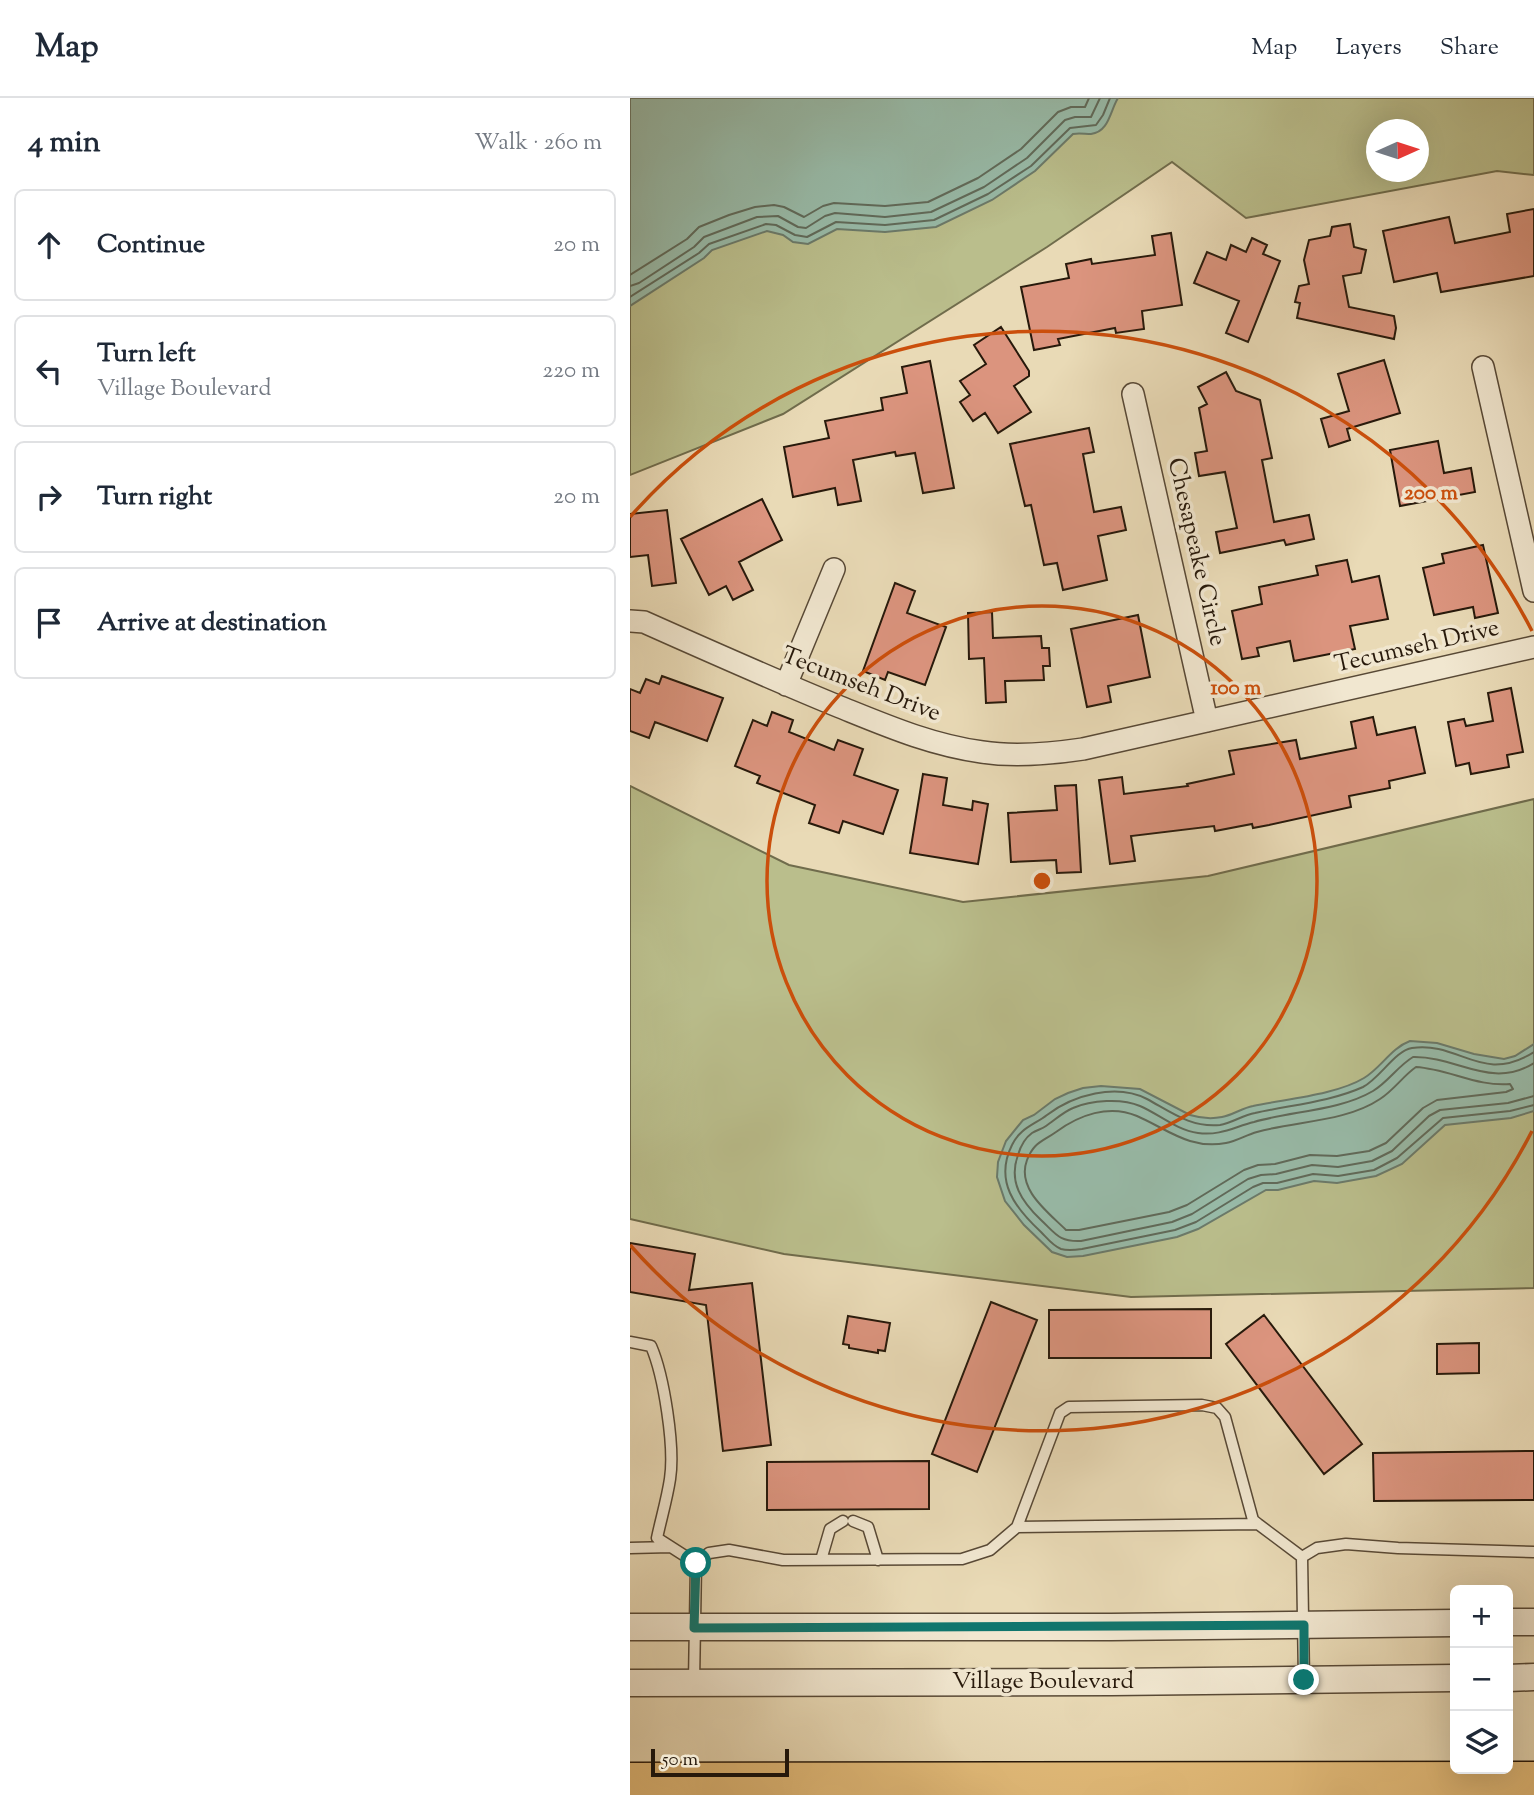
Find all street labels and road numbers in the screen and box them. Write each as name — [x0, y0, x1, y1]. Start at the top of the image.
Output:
street label: Chesapeake Circle — [1158, 455, 1234, 649]
street label: Tecumseh Drive — [1331, 612, 1503, 682]
street label: Tecumseh Drive — [777, 639, 945, 731]
street label: Village Boulevard — [952, 1665, 1134, 1699]

